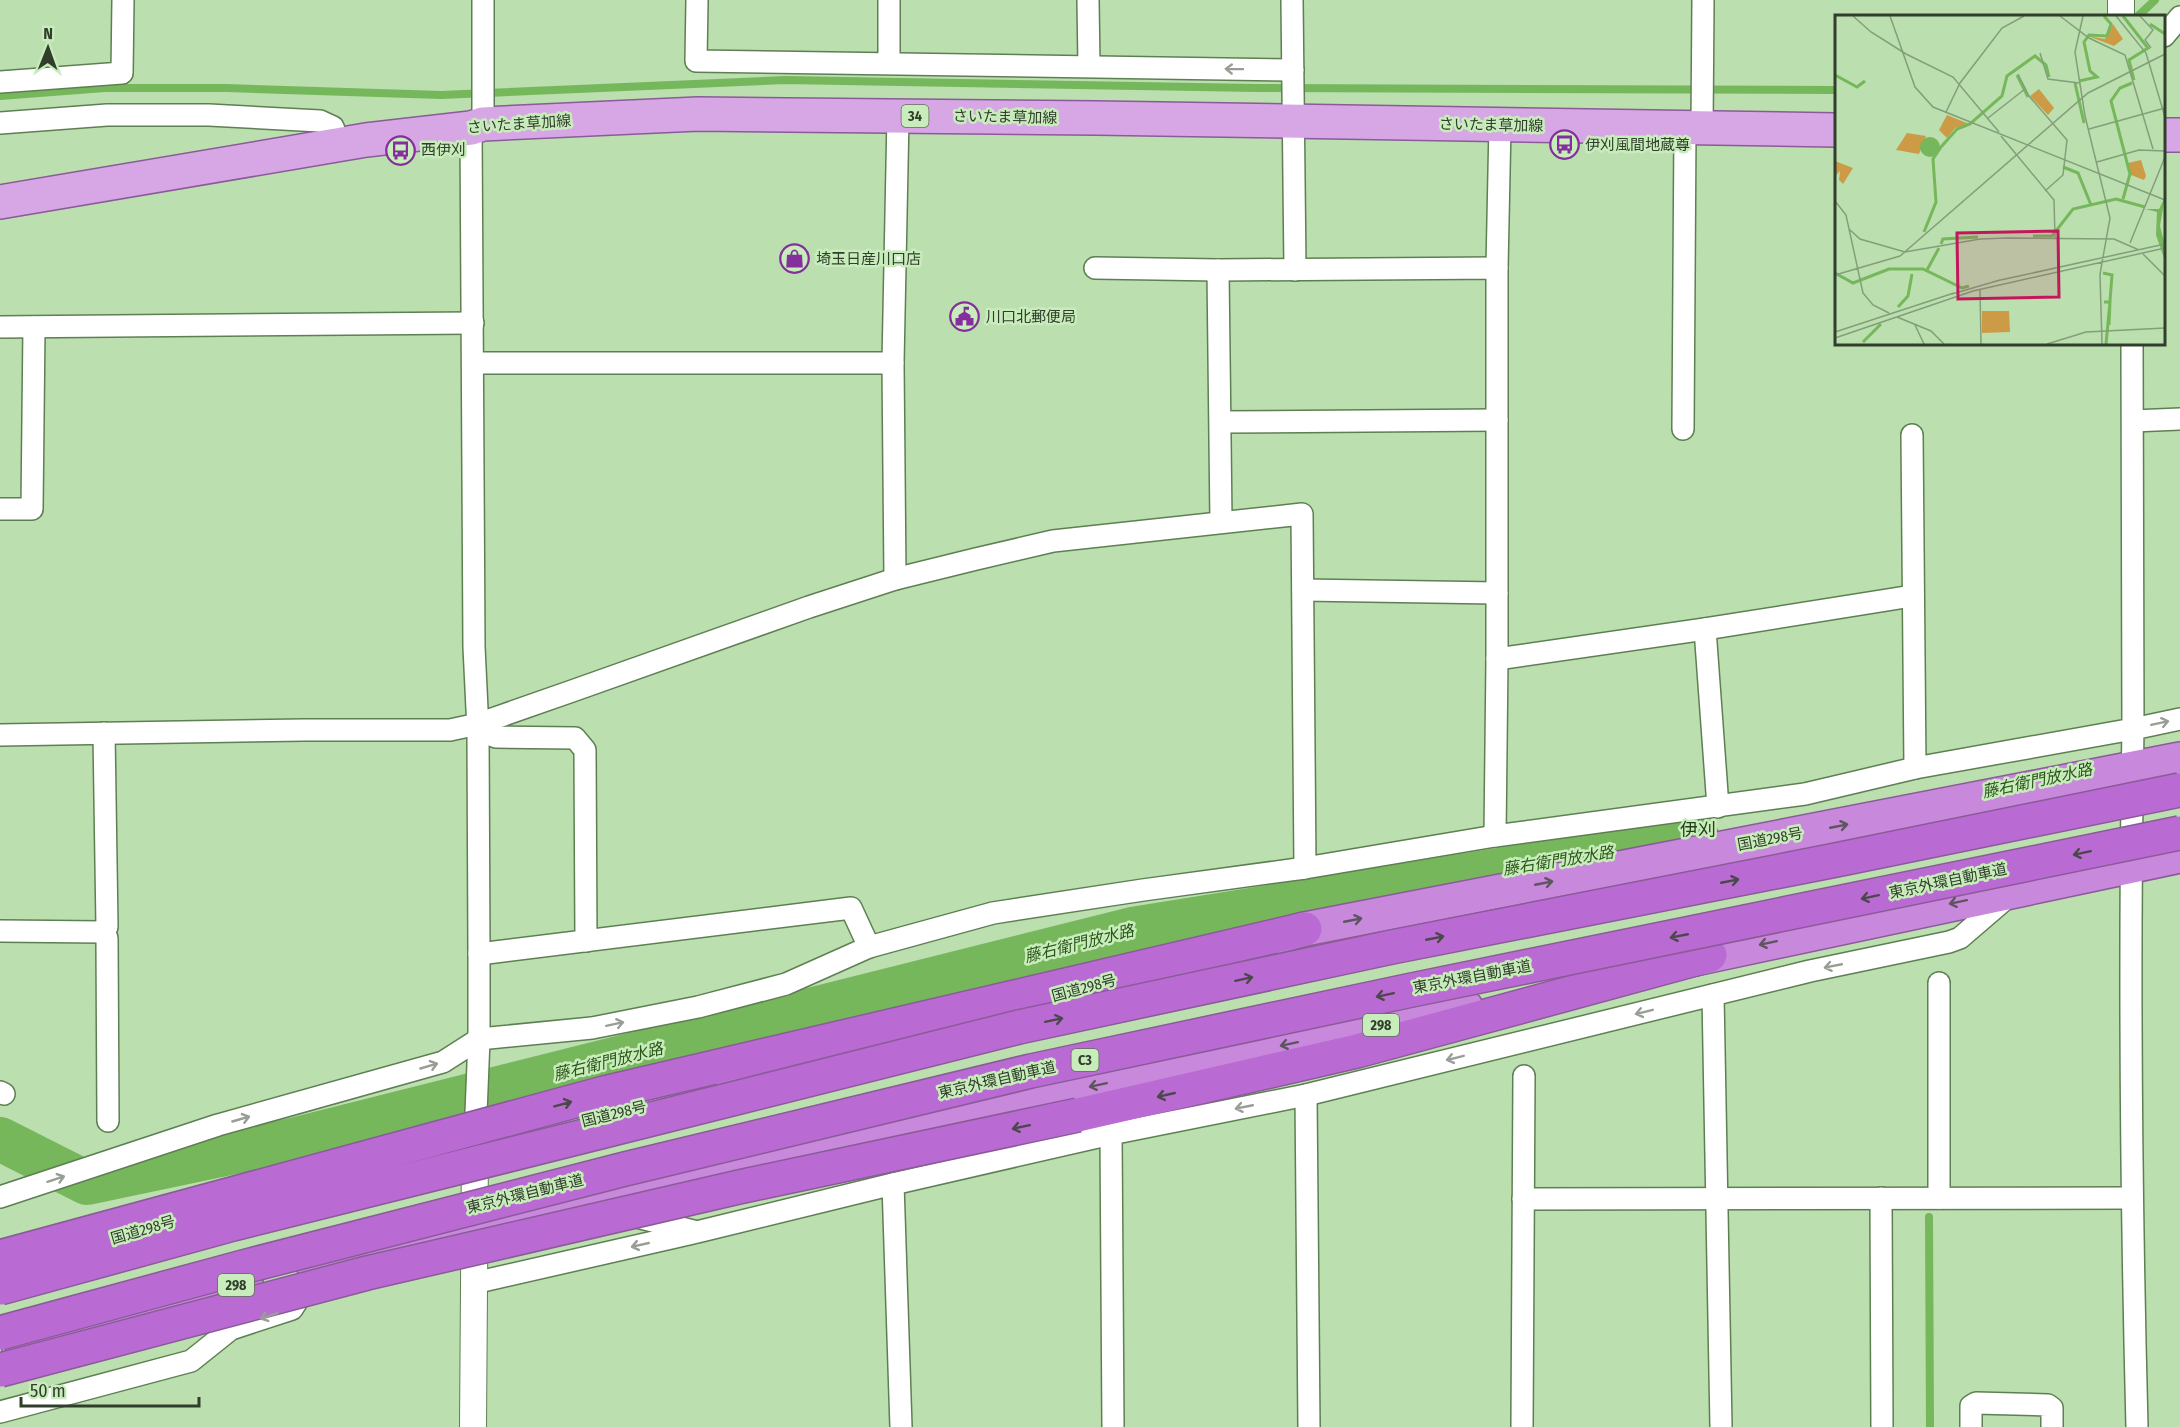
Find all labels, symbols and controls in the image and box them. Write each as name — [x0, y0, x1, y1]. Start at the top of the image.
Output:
inset map — [1835, 15, 2165, 345]
north arrow — [18, 18, 78, 78]
text: N — [43, 24, 53, 43]
one-way arrow — [1225, 63, 1245, 74]
road number: 34 — [902, 105, 928, 127]
street label: さいたま草加線 — [953, 107, 1057, 127]
street label: さいたま草加線 — [466, 111, 572, 137]
street label: さいたま草加線 — [1439, 115, 1543, 135]
bus stop icon: 伊刈風間地蔵尊 — [1548, 129, 1580, 161]
bus stop icon: 西伊刈 — [384, 134, 416, 166]
place label: 伊刈風間地蔵尊 — [1585, 136, 1690, 154]
place label: 西伊刈 — [421, 141, 466, 159]
shop icon: 埼玉日産川口店 — [779, 243, 811, 275]
place label: 埼玉日産川口店 — [816, 250, 921, 268]
public building icon: 川口北郵便局 — [949, 301, 981, 333]
place label: 川口北郵便局 — [986, 308, 1076, 326]
one-way arrow — [2150, 717, 2169, 728]
water label: 藤右衛門放水路 — [1980, 759, 2096, 801]
district label: 伊刈 — [1680, 819, 1716, 841]
one-way arrow — [1828, 820, 1848, 831]
street label: 国道298号 — [1736, 824, 1804, 854]
water label: 藤右衛門放水路 — [1501, 842, 1617, 879]
one-way arrow — [2072, 848, 2091, 860]
street label: 東京外環自動車道 — [1887, 860, 2009, 902]
one-way arrow — [1719, 875, 1739, 886]
one-way arrow — [1534, 877, 1553, 888]
one-way arrow — [1861, 892, 1880, 903]
one-way arrow — [1949, 896, 1968, 908]
one-way arrow — [1342, 914, 1362, 925]
water label: 藤右衛門放水路 — [1022, 920, 1138, 966]
one-way arrow — [1670, 931, 1689, 942]
one-way arrow — [1425, 932, 1445, 943]
one-way arrow — [1758, 938, 1778, 949]
street label: 東京外環自動車道 — [1411, 957, 1533, 997]
one-way arrow — [1824, 961, 1844, 972]
street label: 国道298号 — [1050, 971, 1118, 1005]
one-way arrow — [1235, 972, 1254, 984]
one-way arrow — [1376, 990, 1395, 1001]
one-way arrow — [1635, 1006, 1654, 1018]
one-way arrow — [1044, 1013, 1063, 1025]
road number: 298 — [1363, 1014, 1399, 1036]
one-way arrow — [605, 1018, 625, 1029]
water label: 藤右衛門放水路 — [551, 1038, 667, 1084]
one-way arrow — [1280, 1039, 1299, 1050]
road number: C3 — [1072, 1049, 1098, 1071]
one-way arrow — [1446, 1053, 1465, 1065]
street label: 東京外環自動車道 — [937, 1058, 1057, 1102]
one-way arrow — [419, 1060, 438, 1072]
one-way arrow — [1089, 1079, 1108, 1091]
one-way arrow — [1156, 1089, 1175, 1101]
street label: 国道298号 — [580, 1097, 648, 1131]
one-way arrow — [553, 1098, 572, 1109]
one-way arrow — [1235, 1102, 1254, 1114]
one-way arrow — [231, 1113, 250, 1124]
one-way arrow — [1011, 1122, 1031, 1133]
street label: 東京外環自動車道 — [465, 1171, 585, 1217]
one-way arrow — [46, 1172, 65, 1183]
street label: 国道298号 — [109, 1212, 177, 1248]
one-way arrow — [631, 1240, 650, 1251]
road number: 298 — [218, 1274, 254, 1296]
one-way arrow — [260, 1312, 279, 1323]
scale bar — [21, 1370, 200, 1408]
text: 50 m — [30, 1380, 66, 1402]

